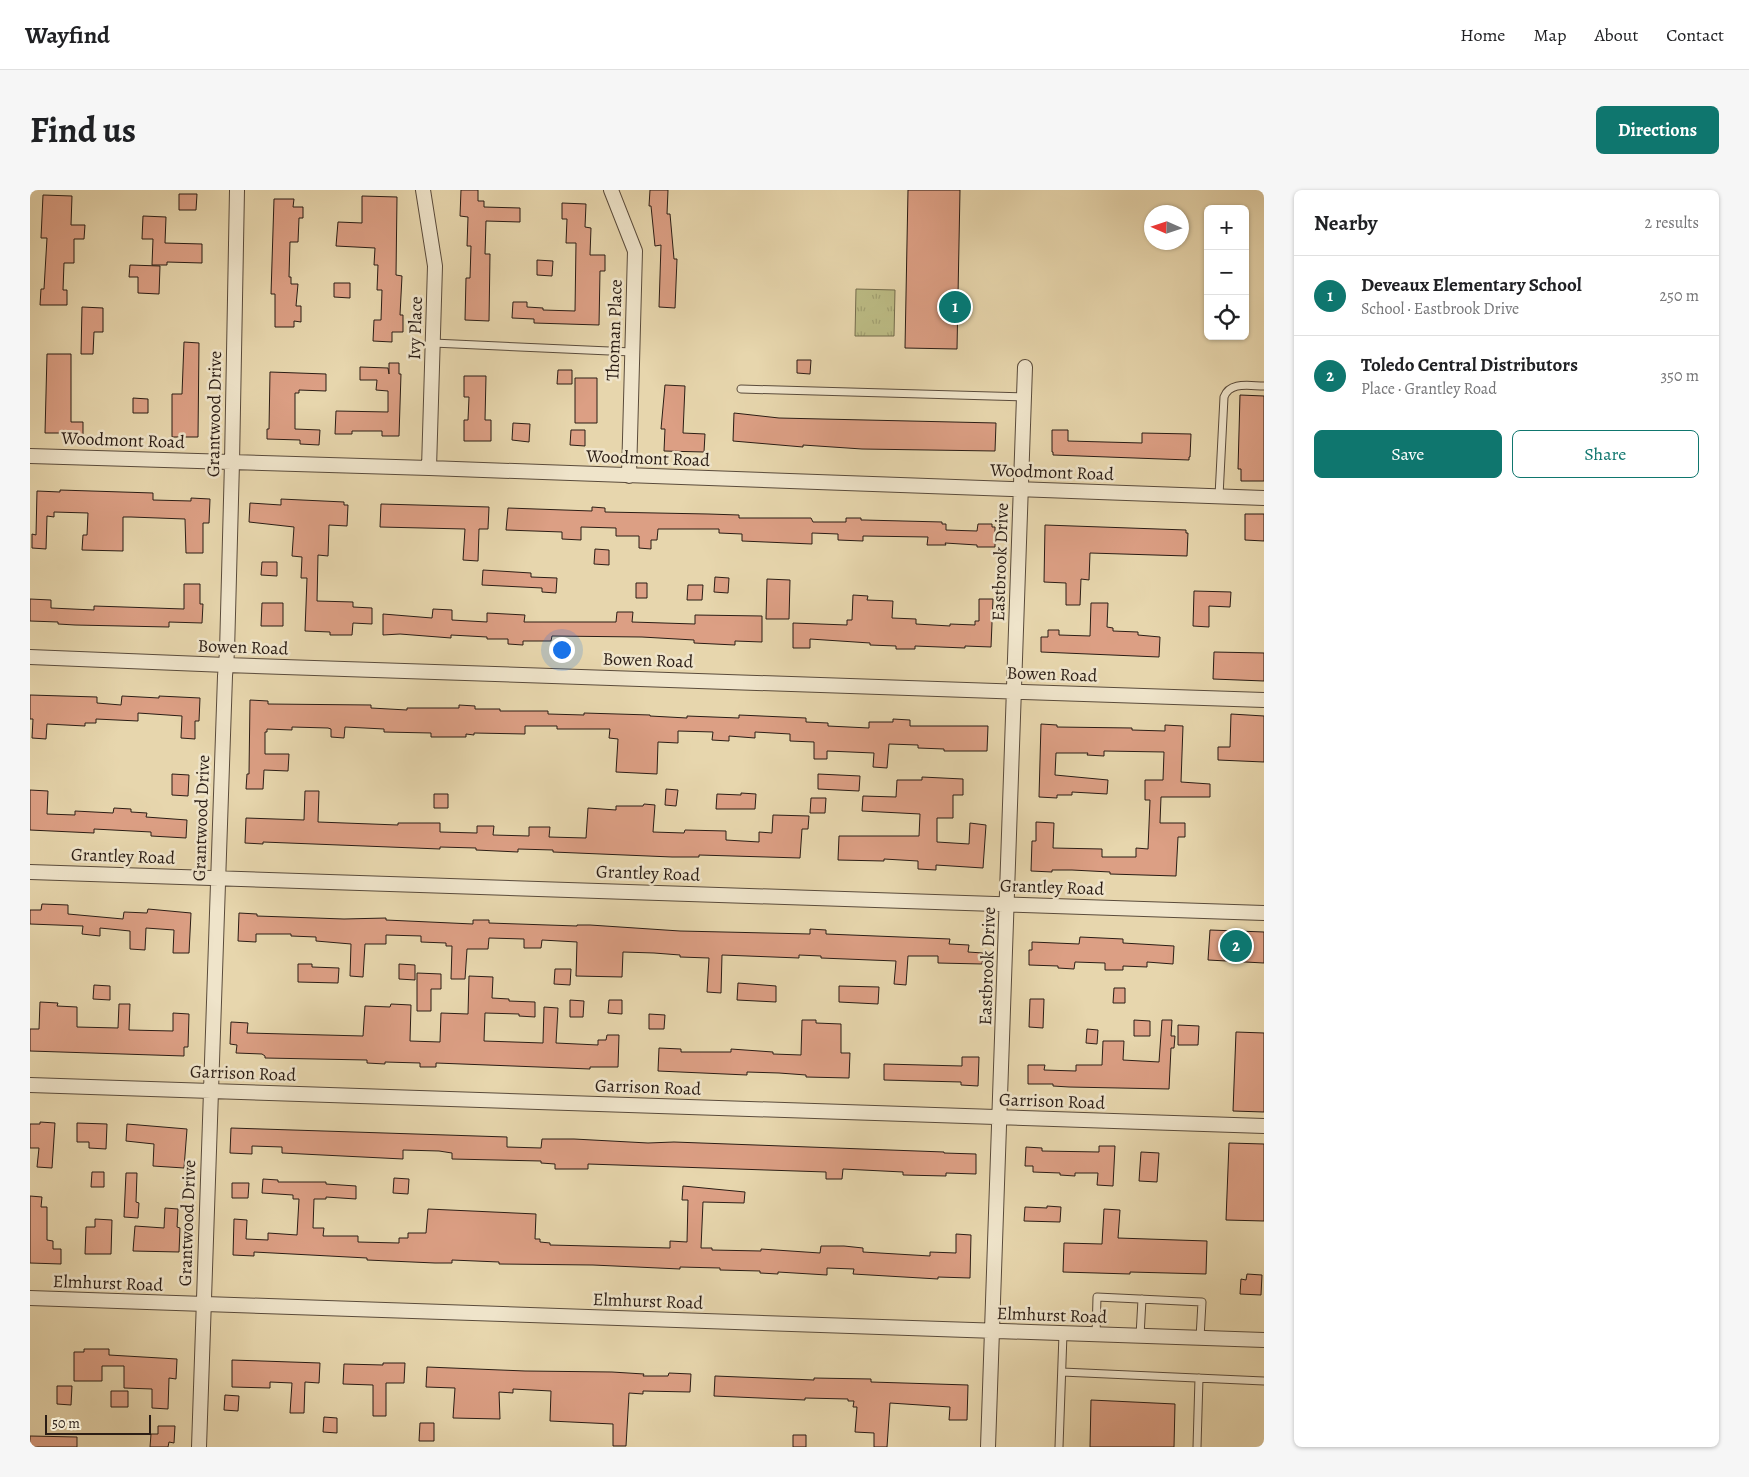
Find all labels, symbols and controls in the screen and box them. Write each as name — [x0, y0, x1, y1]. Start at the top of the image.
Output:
text: Wayfind — [25, 19, 110, 51]
text: Home — [1460, 23, 1505, 47]
text: Map — [1533, 23, 1566, 47]
text: About — [1594, 23, 1638, 47]
text: Contact — [1666, 23, 1724, 47]
text: Find us — [30, 106, 136, 154]
button: Directions — [1596, 106, 1719, 154]
north arrow — [1144, 205, 1189, 250]
map controls — [1204, 205, 1249, 340]
button: + — [1204, 205, 1249, 250]
text: Nearby — [1314, 209, 1377, 237]
text: 2 results — [1644, 212, 1699, 234]
button: − — [1204, 250, 1249, 295]
text: Deveaux Elementary School — [1361, 272, 1582, 298]
street label: Thoman Place — [600, 279, 628, 381]
text: 1 — [1327, 285, 1333, 307]
text: 250 m — [1660, 285, 1699, 307]
pin: 1 — [939, 288, 971, 326]
button: locate — [1204, 295, 1249, 340]
street label: Ivy Place — [402, 296, 428, 360]
text: School · Eastbrook Drive — [1361, 298, 1519, 320]
street label: Grantwood Drive — [201, 351, 227, 477]
text: Toledo Central Distributors — [1361, 352, 1578, 378]
text: 2 — [1326, 365, 1334, 387]
text: 350 m — [1660, 365, 1699, 387]
text: Place · Grantley Road — [1361, 378, 1497, 400]
street label: Woodmont Road — [60, 426, 186, 454]
button: Save — [1314, 430, 1502, 478]
button: Share — [1512, 430, 1699, 478]
street label: Woodmont Road — [585, 444, 711, 472]
street label: Woodmont Road — [989, 458, 1115, 486]
street label: Eastbrook Drive — [986, 502, 1014, 622]
street label: Bowen Road — [197, 633, 289, 661]
your location — [549, 637, 575, 663]
street label: Bowen Road — [602, 646, 694, 674]
street label: Bowen Road — [1006, 660, 1098, 688]
street label: Grantwood Drive — [187, 754, 215, 882]
street label: Grantley Road — [71, 842, 176, 870]
street label: Grantley Road — [596, 859, 701, 887]
street label: Grantley Road — [1000, 873, 1105, 901]
street label: Eastbrook Drive — [973, 906, 1001, 1026]
pin: 2 — [1220, 927, 1252, 965]
street label: Garrison Road — [190, 1059, 297, 1087]
street label: Garrison Road — [595, 1073, 702, 1101]
street label: Garrison Road — [999, 1087, 1106, 1115]
street label: Grantwood Drive — [173, 1159, 201, 1287]
street label: Elmhurst Road — [52, 1269, 164, 1297]
street label: Elmhurst Road — [592, 1287, 704, 1315]
street label: Elmhurst Road — [996, 1301, 1108, 1329]
scale bar — [45, 1412, 151, 1435]
text: 50 m — [52, 1414, 80, 1433]

